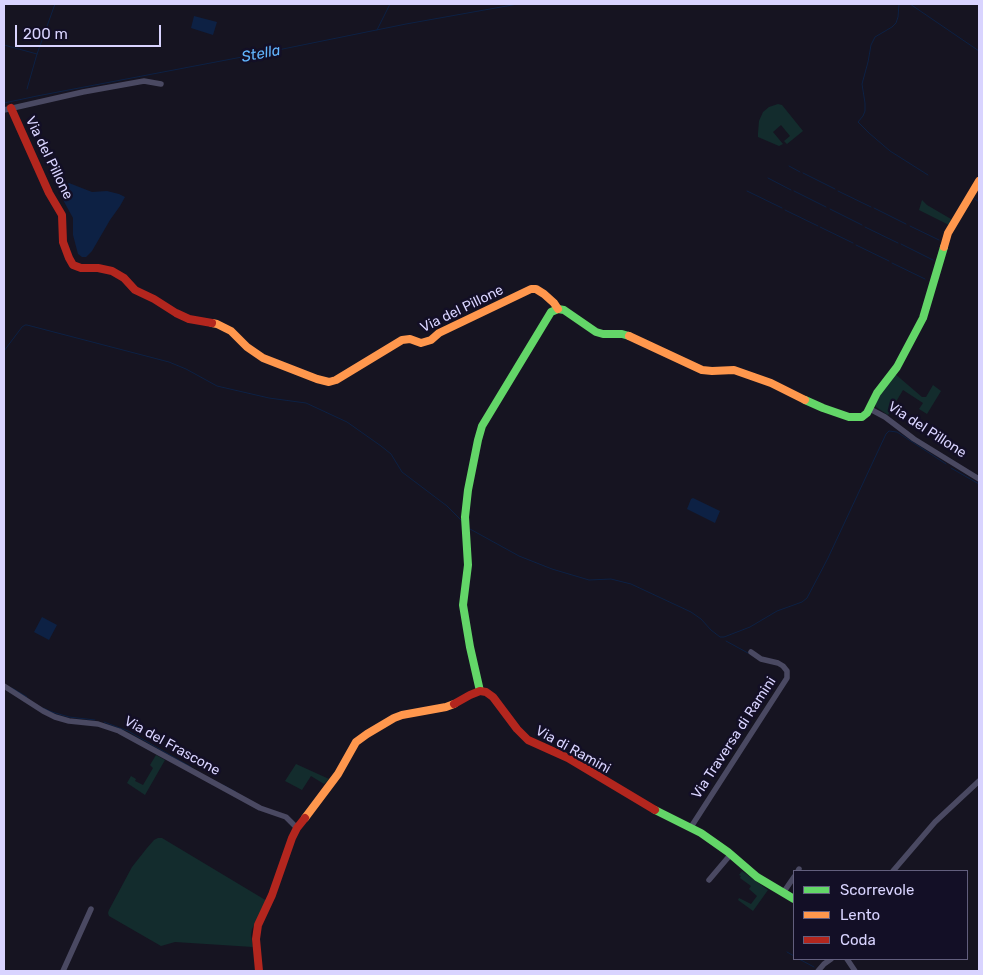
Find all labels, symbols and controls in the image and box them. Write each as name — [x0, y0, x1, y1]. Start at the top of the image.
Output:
scale bar — [18, 15, 164, 47]
text: 200 m — [23, 25, 68, 43]
water label: Stella — [240, 41, 282, 67]
street label: Via del Pillone — [22, 114, 76, 202]
street label: Via del Pillone — [418, 282, 506, 336]
street label: Via del Pillone — [885, 398, 969, 462]
street label: Via Traversa di Ramini — [688, 674, 780, 802]
street label: Via del Frascone — [121, 713, 223, 779]
street label: Via di Ramini — [532, 722, 614, 778]
legend — [793, 870, 968, 960]
text: Scorrevole — [840, 881, 914, 899]
text: Lento — [840, 906, 880, 924]
text: Coda — [840, 931, 876, 949]

